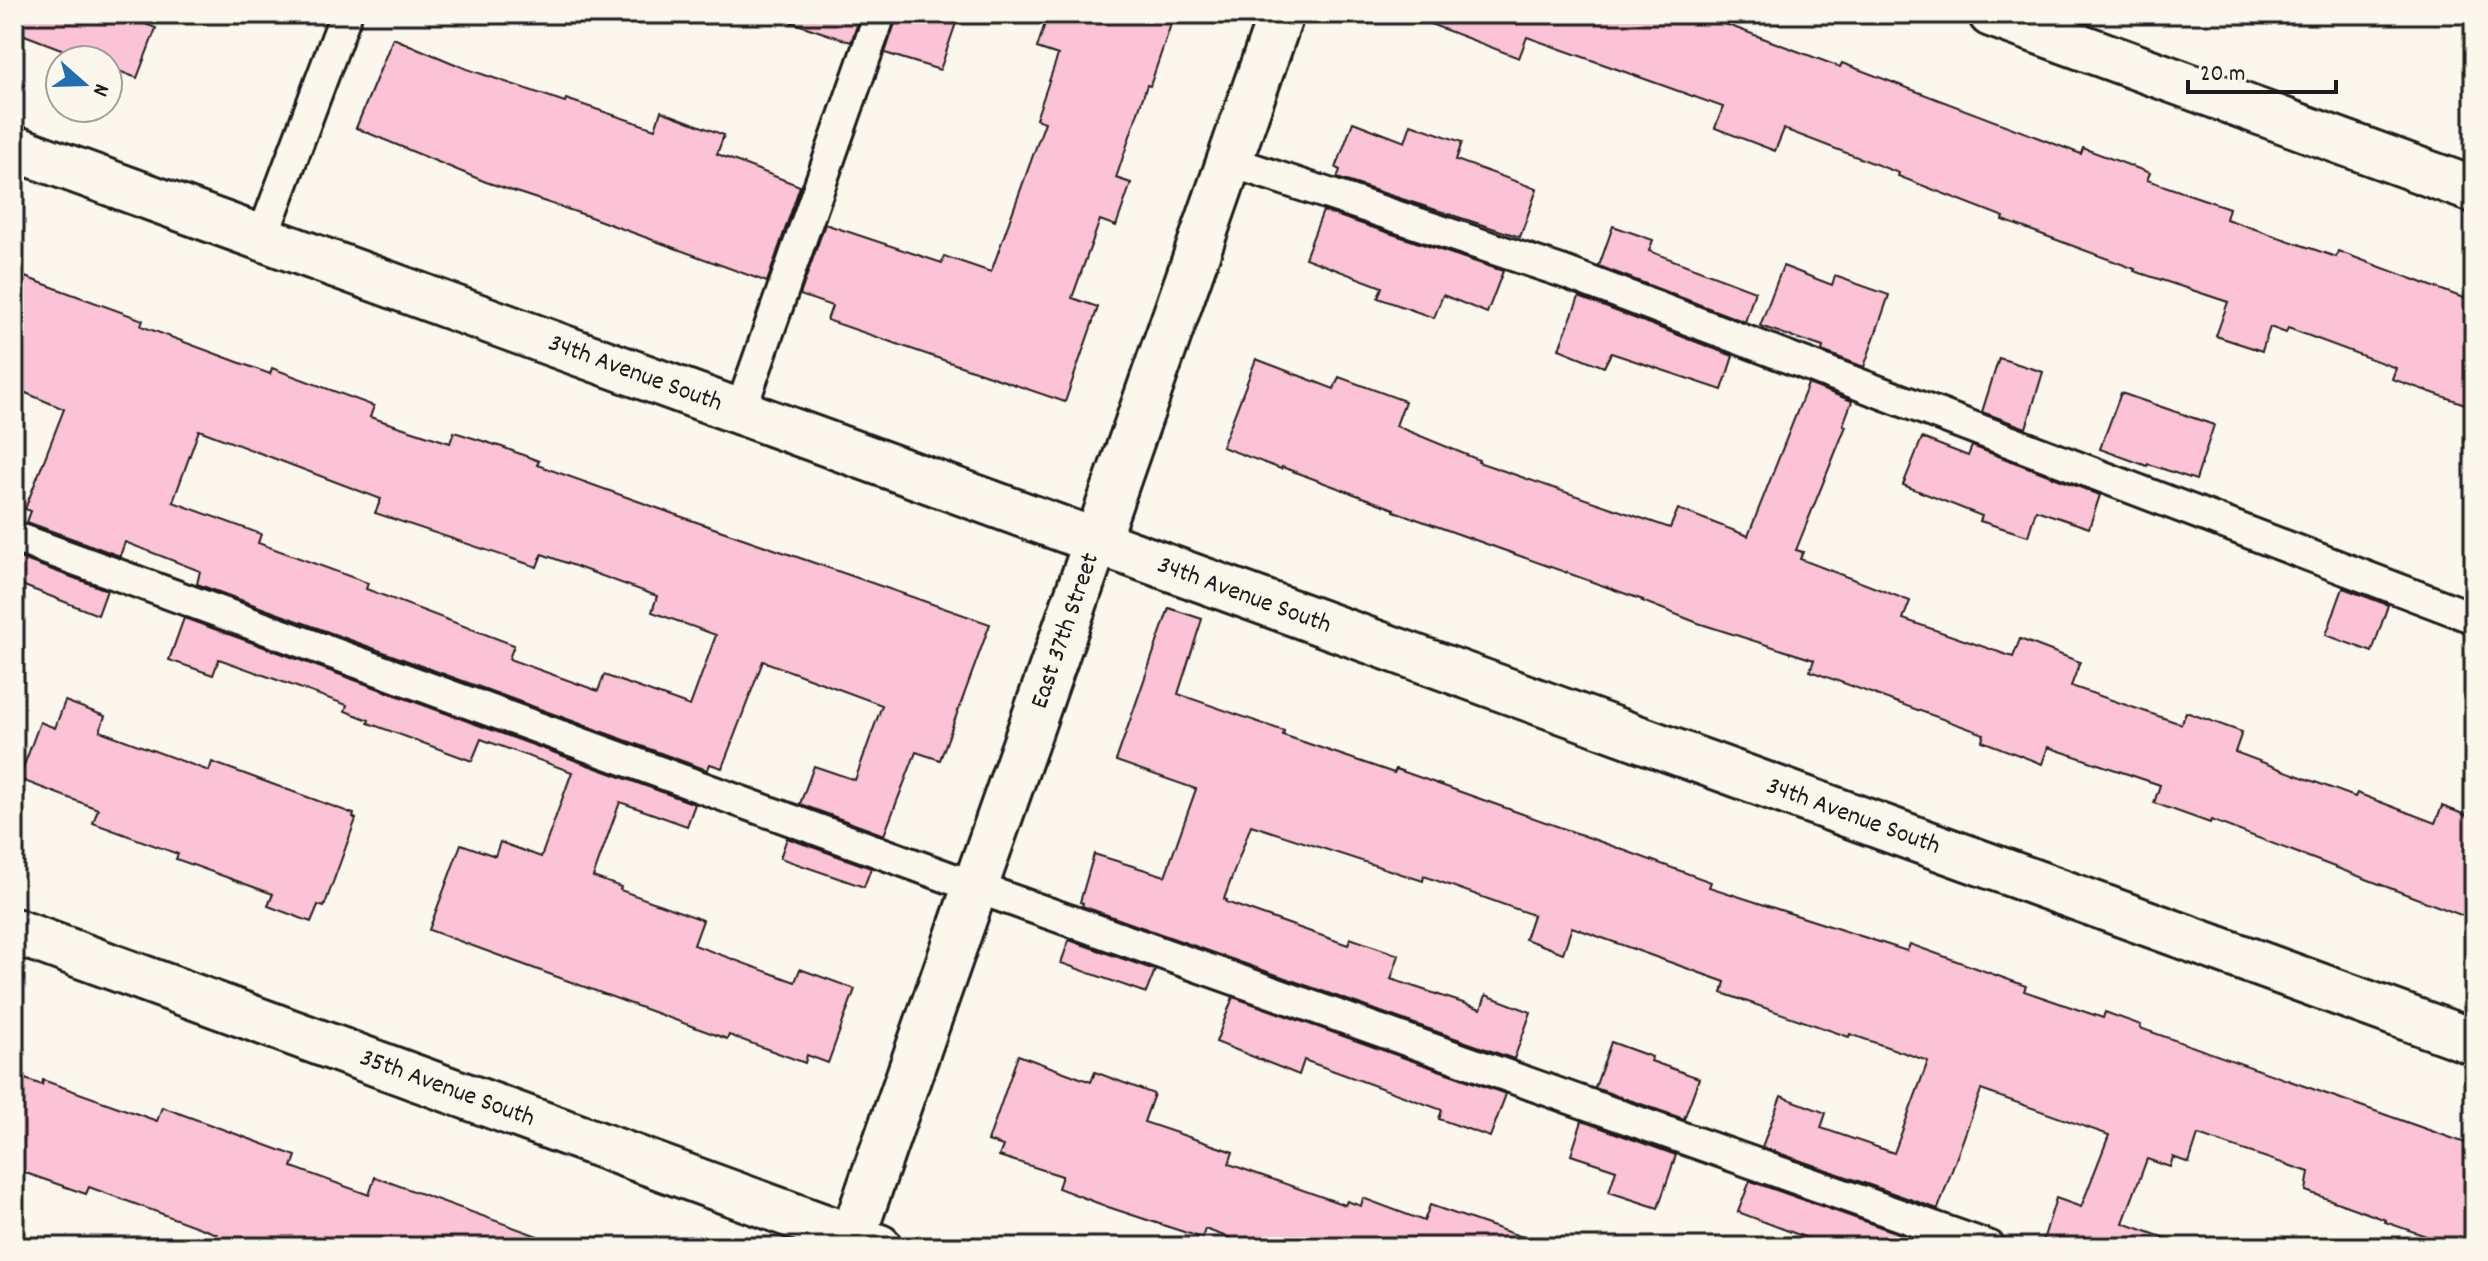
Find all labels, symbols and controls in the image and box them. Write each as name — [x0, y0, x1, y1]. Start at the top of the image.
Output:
north arrow — [44, 44, 124, 124]
scale bar — [2188, 44, 2336, 94]
text: 20 m — [2200, 58, 2246, 92]
text: N — [83, 79, 116, 100]
street label: 34th Avenue South — [543, 325, 727, 423]
street label: 34th Avenue South — [1152, 547, 1336, 645]
street label: East 37th Street — [1022, 548, 1110, 714]
street label: 34th Avenue South — [1761, 768, 1945, 866]
street label: 35th Avenue South — [354, 1040, 540, 1138]

